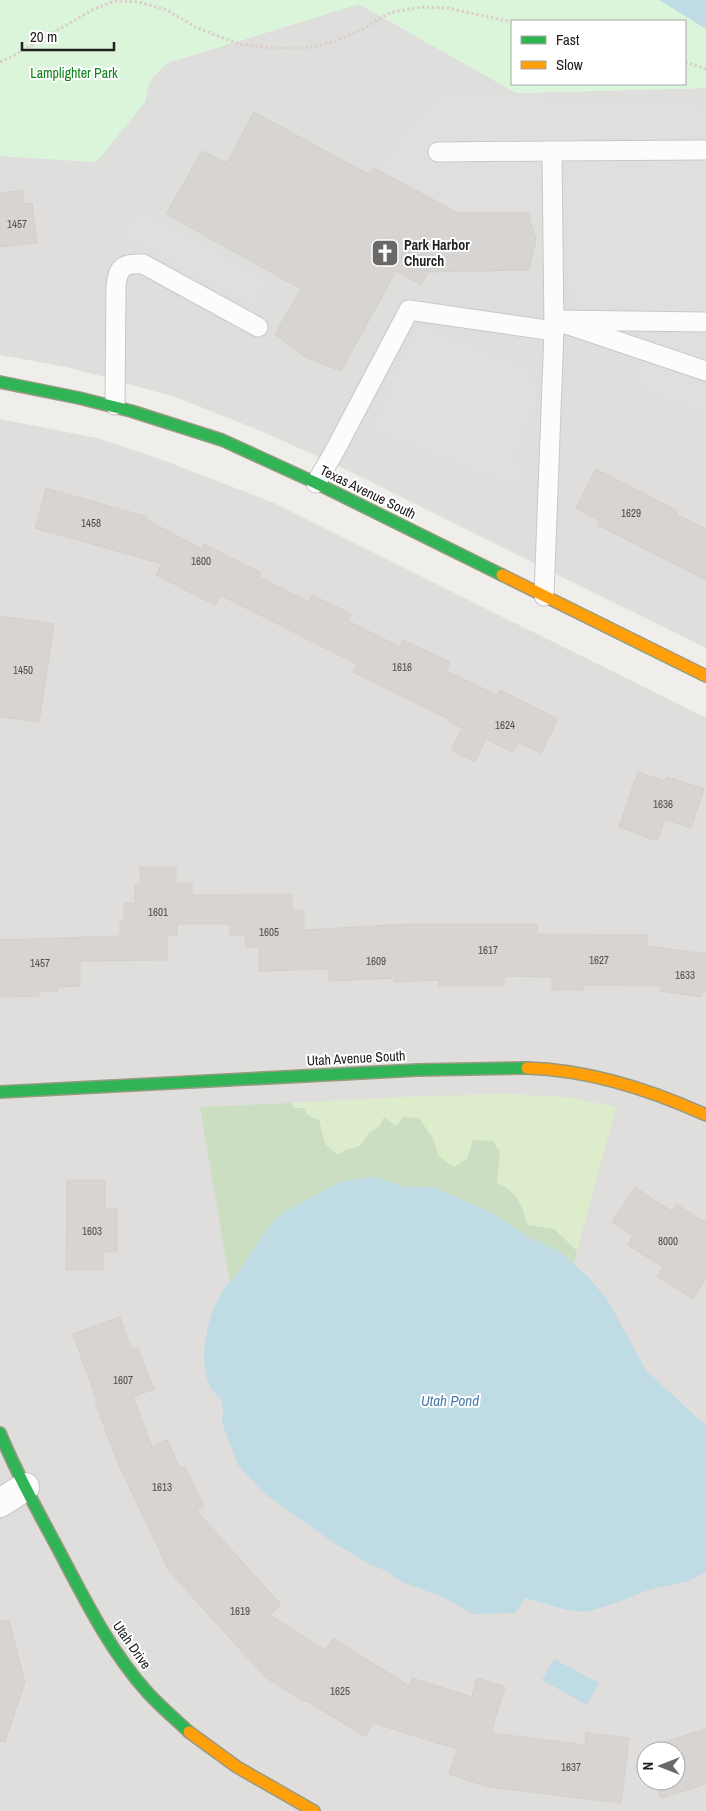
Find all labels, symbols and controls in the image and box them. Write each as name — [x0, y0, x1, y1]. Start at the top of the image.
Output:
scale bar — [22, 20, 115, 52]
legend — [511, 20, 686, 85]
text: 20 m — [30, 26, 57, 47]
text: Fast — [556, 29, 580, 50]
text: Slow — [556, 54, 583, 75]
park label: Lamplighter Park — [30, 64, 118, 82]
house number: 1457 — [7, 217, 27, 231]
place label: Park Harbor Church — [404, 236, 470, 270]
church icon: Park Harbor Church — [370, 238, 400, 268]
street label: Texas Avenue South — [317, 461, 419, 523]
house number: 1629 — [621, 506, 641, 520]
house number: 1458 — [81, 516, 101, 530]
house number: 1600 — [191, 554, 211, 568]
house number: 1616 — [392, 660, 412, 674]
house number: 1450 — [13, 663, 33, 677]
house number: 1624 — [495, 718, 515, 732]
house number: 1636 — [653, 797, 673, 811]
house number: 1601 — [148, 905, 168, 919]
house number: 1605 — [259, 925, 279, 939]
house number: 1617 — [478, 943, 498, 957]
house number: 1627 — [589, 953, 609, 967]
house number: 1609 — [366, 954, 386, 968]
house number: 1457 — [30, 956, 50, 970]
house number: 1633 — [675, 968, 695, 982]
street label: Utah Avenue South — [306, 1046, 406, 1070]
house number: 1603 — [82, 1224, 102, 1238]
house number: 8000 — [658, 1234, 678, 1248]
house number: 1607 — [113, 1373, 133, 1387]
water label: Utah Pond — [421, 1390, 479, 1411]
house number: 1613 — [152, 1480, 172, 1494]
house number: 1619 — [230, 1604, 250, 1618]
street label: Utah Drive — [109, 1617, 155, 1673]
house number: 1625 — [330, 1684, 350, 1698]
north arrow — [636, 1741, 686, 1791]
house number: 1637 — [561, 1760, 581, 1774]
text: N — [639, 1762, 657, 1770]

